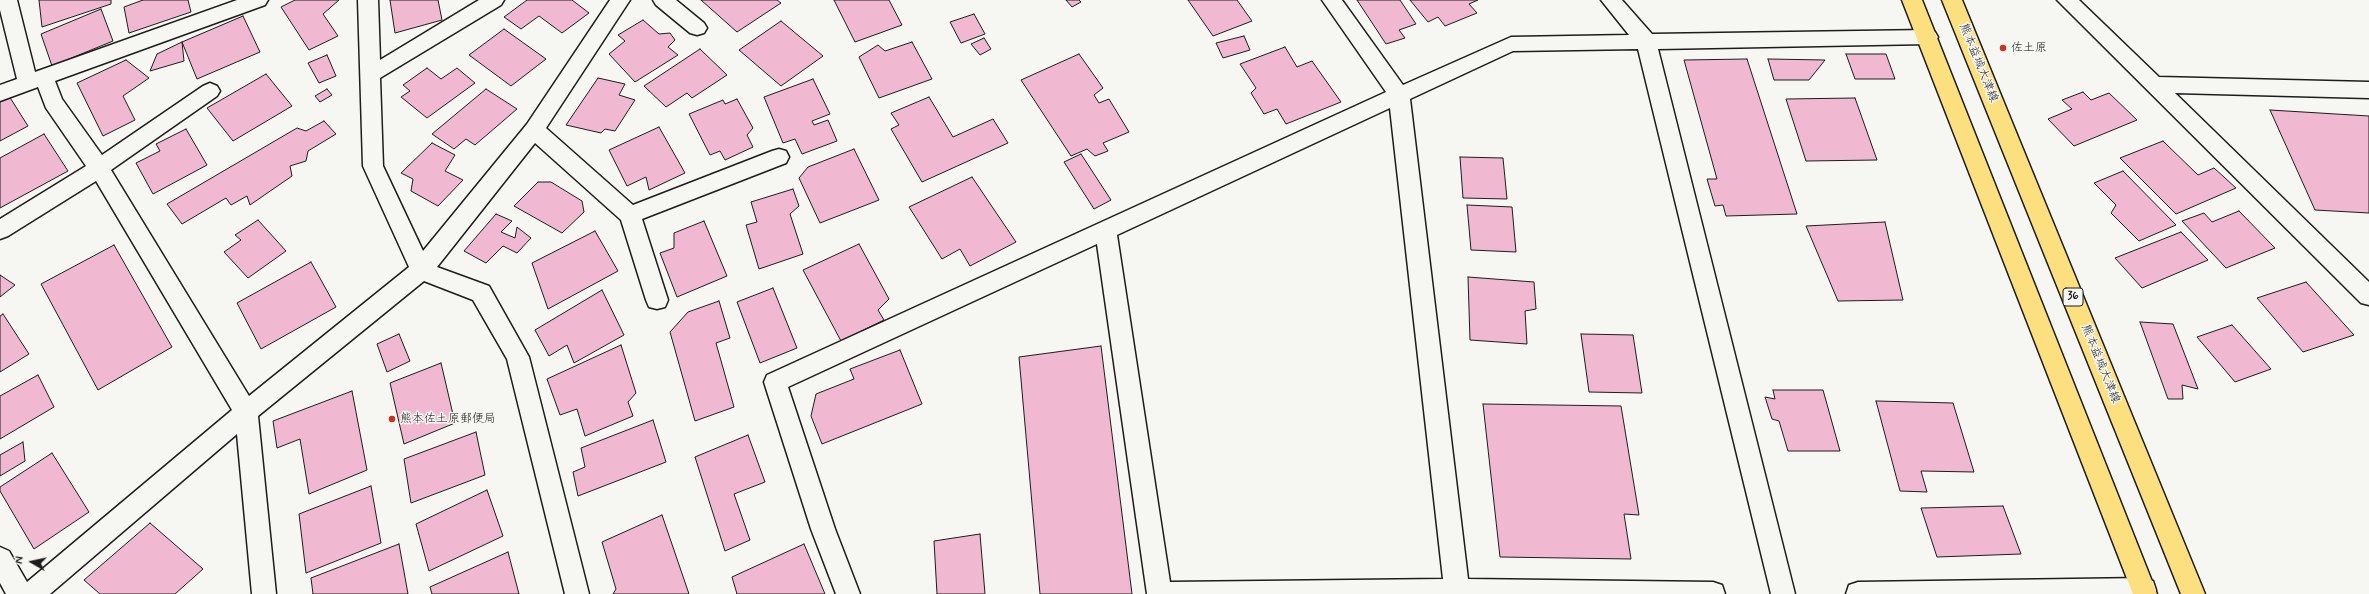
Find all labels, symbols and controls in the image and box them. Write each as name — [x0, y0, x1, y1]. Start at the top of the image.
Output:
street label: 熊本益城大津線 — [1956, 21, 2000, 105]
place label: 佐土原 — [2011, 41, 2047, 55]
marker: 佐土原 — [1998, 43, 2008, 53]
road number: 36 — [2063, 288, 2083, 306]
street label: 熊本益城大津線 — [2078, 322, 2122, 406]
place label: 熊本佐土原郵便局 — [400, 412, 496, 426]
marker: 熊本佐土原郵便局 — [387, 414, 397, 424]
north arrow — [12, 542, 52, 582]
text: N — [13, 555, 28, 565]

